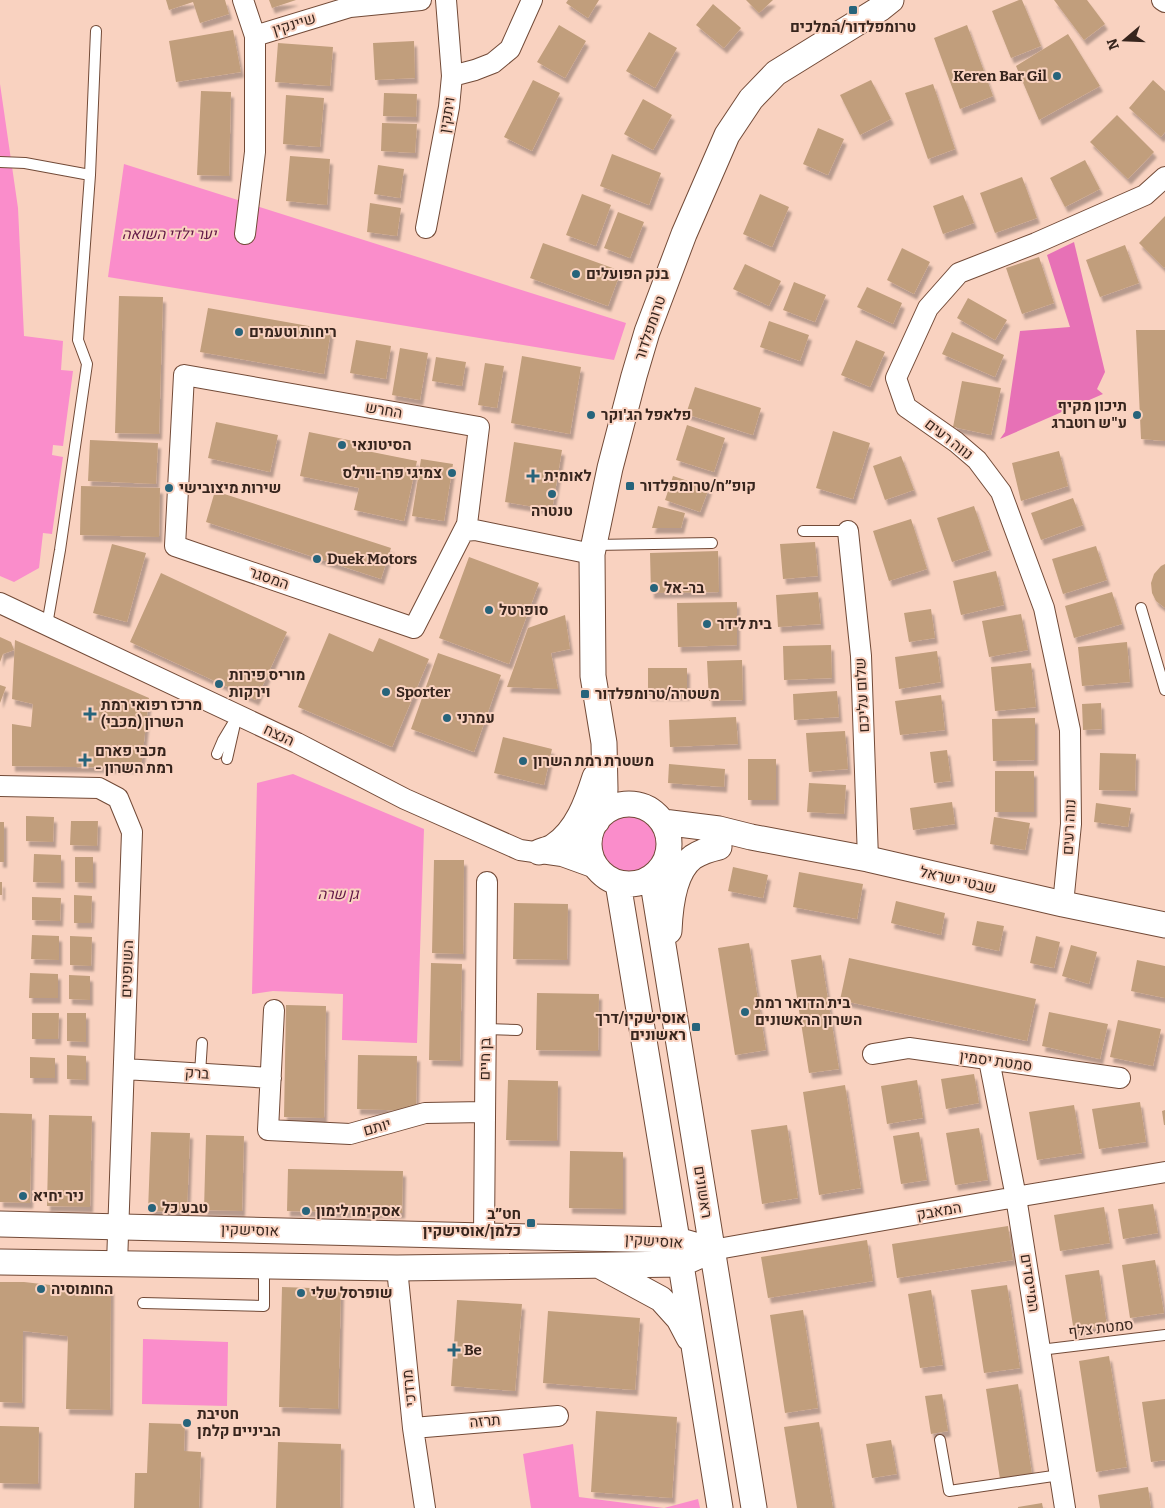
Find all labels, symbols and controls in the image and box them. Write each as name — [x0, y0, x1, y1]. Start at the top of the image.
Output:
marker: טרומפלדור/המלכים — [847, 4, 859, 16]
street label: שיינקין — [270, 9, 318, 39]
north arrow — [1100, 15, 1150, 65]
place label: טרומפלדור/המלכים — [790, 18, 916, 36]
text: N — [1103, 36, 1123, 52]
place label: Keren Bar Gil — [953, 67, 1047, 85]
marker: Keren Bar Gil — [1051, 70, 1063, 82]
street label: ויתקין — [435, 96, 459, 134]
park label: יער ילדי השואה — [122, 225, 218, 243]
place label: בנק הפועלים — [586, 265, 669, 283]
marker: בנק הפועלים — [570, 268, 582, 280]
street label: טרומפלדור — [631, 293, 669, 363]
place label: ריחות וטעמים — [249, 323, 337, 341]
marker: ריחות וטעמים — [233, 326, 245, 338]
place label: תיכון מקיף ע"ש רוטברג — [1052, 397, 1127, 432]
street label: החרש — [364, 398, 404, 422]
place label: פלאפל הג'וקר — [601, 406, 691, 424]
marker: פלאפל הג'וקר — [585, 409, 597, 421]
marker: תיכון מקיף ע"ש רוטברג — [1131, 409, 1143, 421]
street label: נווה רעים — [921, 415, 977, 463]
place label: הסיטונאי — [352, 436, 412, 454]
marker: הסיטונאי — [336, 439, 348, 451]
place label: צמיגי פרו-ווילס — [343, 464, 442, 482]
marker: צמיגי פרו-ווילס — [446, 467, 458, 479]
place label: לאומית — [544, 467, 592, 485]
marker: לאומית — [526, 469, 540, 483]
place label: קופ״ח/טרומפלדור — [640, 477, 756, 495]
place label: שירות מיצובישי — [179, 479, 281, 497]
marker: קופ״ח/טרומפלדור — [624, 480, 636, 492]
marker: שירות מיצובישי — [163, 482, 175, 494]
marker: טנטרה — [546, 488, 558, 500]
place label: טנטרה — [531, 502, 573, 520]
place label: Duek Motors — [327, 550, 417, 568]
marker: Duek Motors — [311, 553, 323, 565]
street label: המסגר — [247, 563, 291, 593]
place label: בר-אל — [664, 579, 704, 597]
marker: בר-אל — [648, 582, 660, 594]
place label: סופרטל — [499, 601, 549, 619]
marker: סופרטל — [483, 604, 495, 616]
place label: בית לידר — [717, 615, 772, 633]
marker: בית לידר — [701, 618, 713, 630]
street label: שלום עליכם — [851, 657, 873, 733]
place label: מוריס פירות וירקות — [229, 666, 306, 701]
marker: מוריס פירות וירקות — [213, 678, 225, 690]
place label: Sporter — [396, 683, 450, 701]
place label: משטרה/טרומפלדור — [595, 685, 720, 703]
marker: Sporter — [380, 686, 392, 698]
marker: משטרה/טרומפלדור — [579, 688, 591, 700]
place label: מרכז רפואי רמת השרון (מכבי) — [101, 696, 202, 731]
marker: מרכז רפואי רמת השרון (מכבי) — [83, 707, 97, 721]
place label: עמרני — [457, 709, 495, 727]
marker: עמרני — [441, 712, 453, 724]
street label: הנצח — [261, 720, 297, 750]
place label: מכבי פארם - רמת השרון — [95, 742, 173, 777]
place label: משטרת רמת השרון — [533, 752, 654, 770]
marker: מכבי פארם - רמת השרון — [79, 754, 91, 766]
marker: משטרת רמת השרון — [517, 755, 529, 767]
street label: נווה רעים — [1059, 798, 1079, 856]
street label: שבטי ישראל — [918, 862, 998, 898]
park label: גן שרה — [317, 885, 360, 903]
street label: השופטים — [117, 940, 137, 998]
place label: בית הדואר רמת השרון הראשונים — [755, 994, 862, 1029]
marker: בית הדואר רמת השרון הראשונים — [739, 1006, 751, 1018]
place label: אוסישקין/דרך ראשונים — [595, 1009, 686, 1044]
marker: אוסישקין/דרך ראשונים — [690, 1021, 702, 1033]
street label: בן חיים — [476, 1037, 494, 1081]
street label: סמטת יסמין — [959, 1047, 1033, 1075]
street label: ברק — [184, 1063, 210, 1083]
street label: יותם — [361, 1115, 393, 1139]
street label: ראשונים — [690, 1165, 716, 1219]
place label: ניר יחיא — [33, 1187, 84, 1205]
marker: ניר יחיא — [17, 1190, 29, 1202]
street label: המאבק — [915, 1198, 963, 1224]
place label: טבע כל — [162, 1199, 208, 1217]
marker: טבע כל — [146, 1202, 158, 1214]
place label: אסקימו לימון — [316, 1202, 401, 1220]
marker: אסקימו לימון — [300, 1205, 312, 1217]
place label: חט״ב כלמן/אוסישקין — [423, 1205, 521, 1240]
marker: חט״ב כלמן/אוסישקין — [525, 1217, 537, 1229]
street label: אוסישקין — [221, 1220, 279, 1240]
street label: אוסישקין — [624, 1230, 684, 1252]
street label: המייסדים — [1017, 1253, 1043, 1313]
place label: החומוסיה — [51, 1280, 113, 1298]
marker: החומוסיה — [35, 1283, 47, 1295]
place label: שופרסל שלי — [311, 1284, 393, 1302]
marker: שופרסל שלי — [295, 1287, 307, 1299]
street label: סמטת צלף — [1067, 1315, 1135, 1341]
place label: Be — [464, 1341, 482, 1359]
marker: Be — [448, 1344, 460, 1356]
street label: מרדכי — [398, 1369, 420, 1407]
place label: חטיבת הביניים קלמן — [197, 1405, 281, 1440]
street label: תרזה — [469, 1411, 501, 1431]
marker: חטיבת הביניים קלמן — [181, 1417, 193, 1429]

